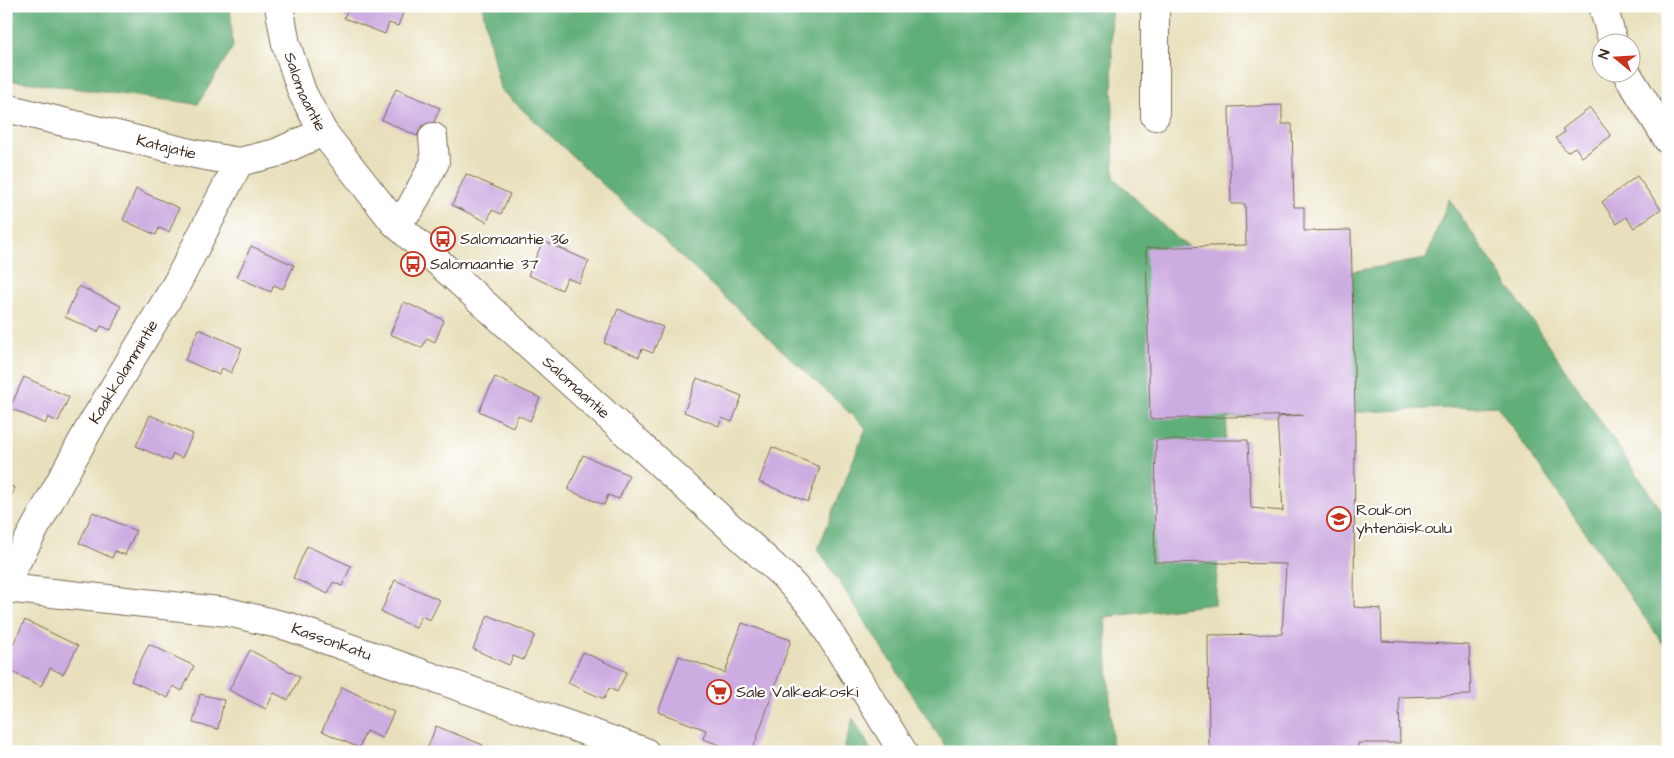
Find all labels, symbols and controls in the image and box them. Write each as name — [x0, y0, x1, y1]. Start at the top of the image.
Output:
north arrow — [1592, 32, 1642, 82]
text: N — [1594, 47, 1616, 62]
street label: Salomaantie — [278, 49, 332, 135]
street label: Katajatie — [134, 129, 199, 165]
bus stop icon: Salomaantie 36 — [430, 226, 456, 252]
place label: Salomaantie 36 — [460, 228, 569, 250]
bus stop icon: Salomaantie 37 — [400, 251, 426, 277]
place label: Salomaantie 37 — [430, 253, 539, 275]
street label: Kaakkolammintie — [84, 315, 164, 428]
street label: Salomaantie — [538, 351, 615, 424]
place label: Roukon yhtenäiskoulu — [1356, 499, 1452, 540]
school or university icon: Roukon yhtenäiskoulu — [1326, 506, 1352, 532]
street label: Kassonkatu — [288, 617, 374, 666]
supermarket icon: Sale Valkeakoski — [706, 679, 732, 705]
place label: Sale Valkeakoski — [736, 681, 859, 703]

